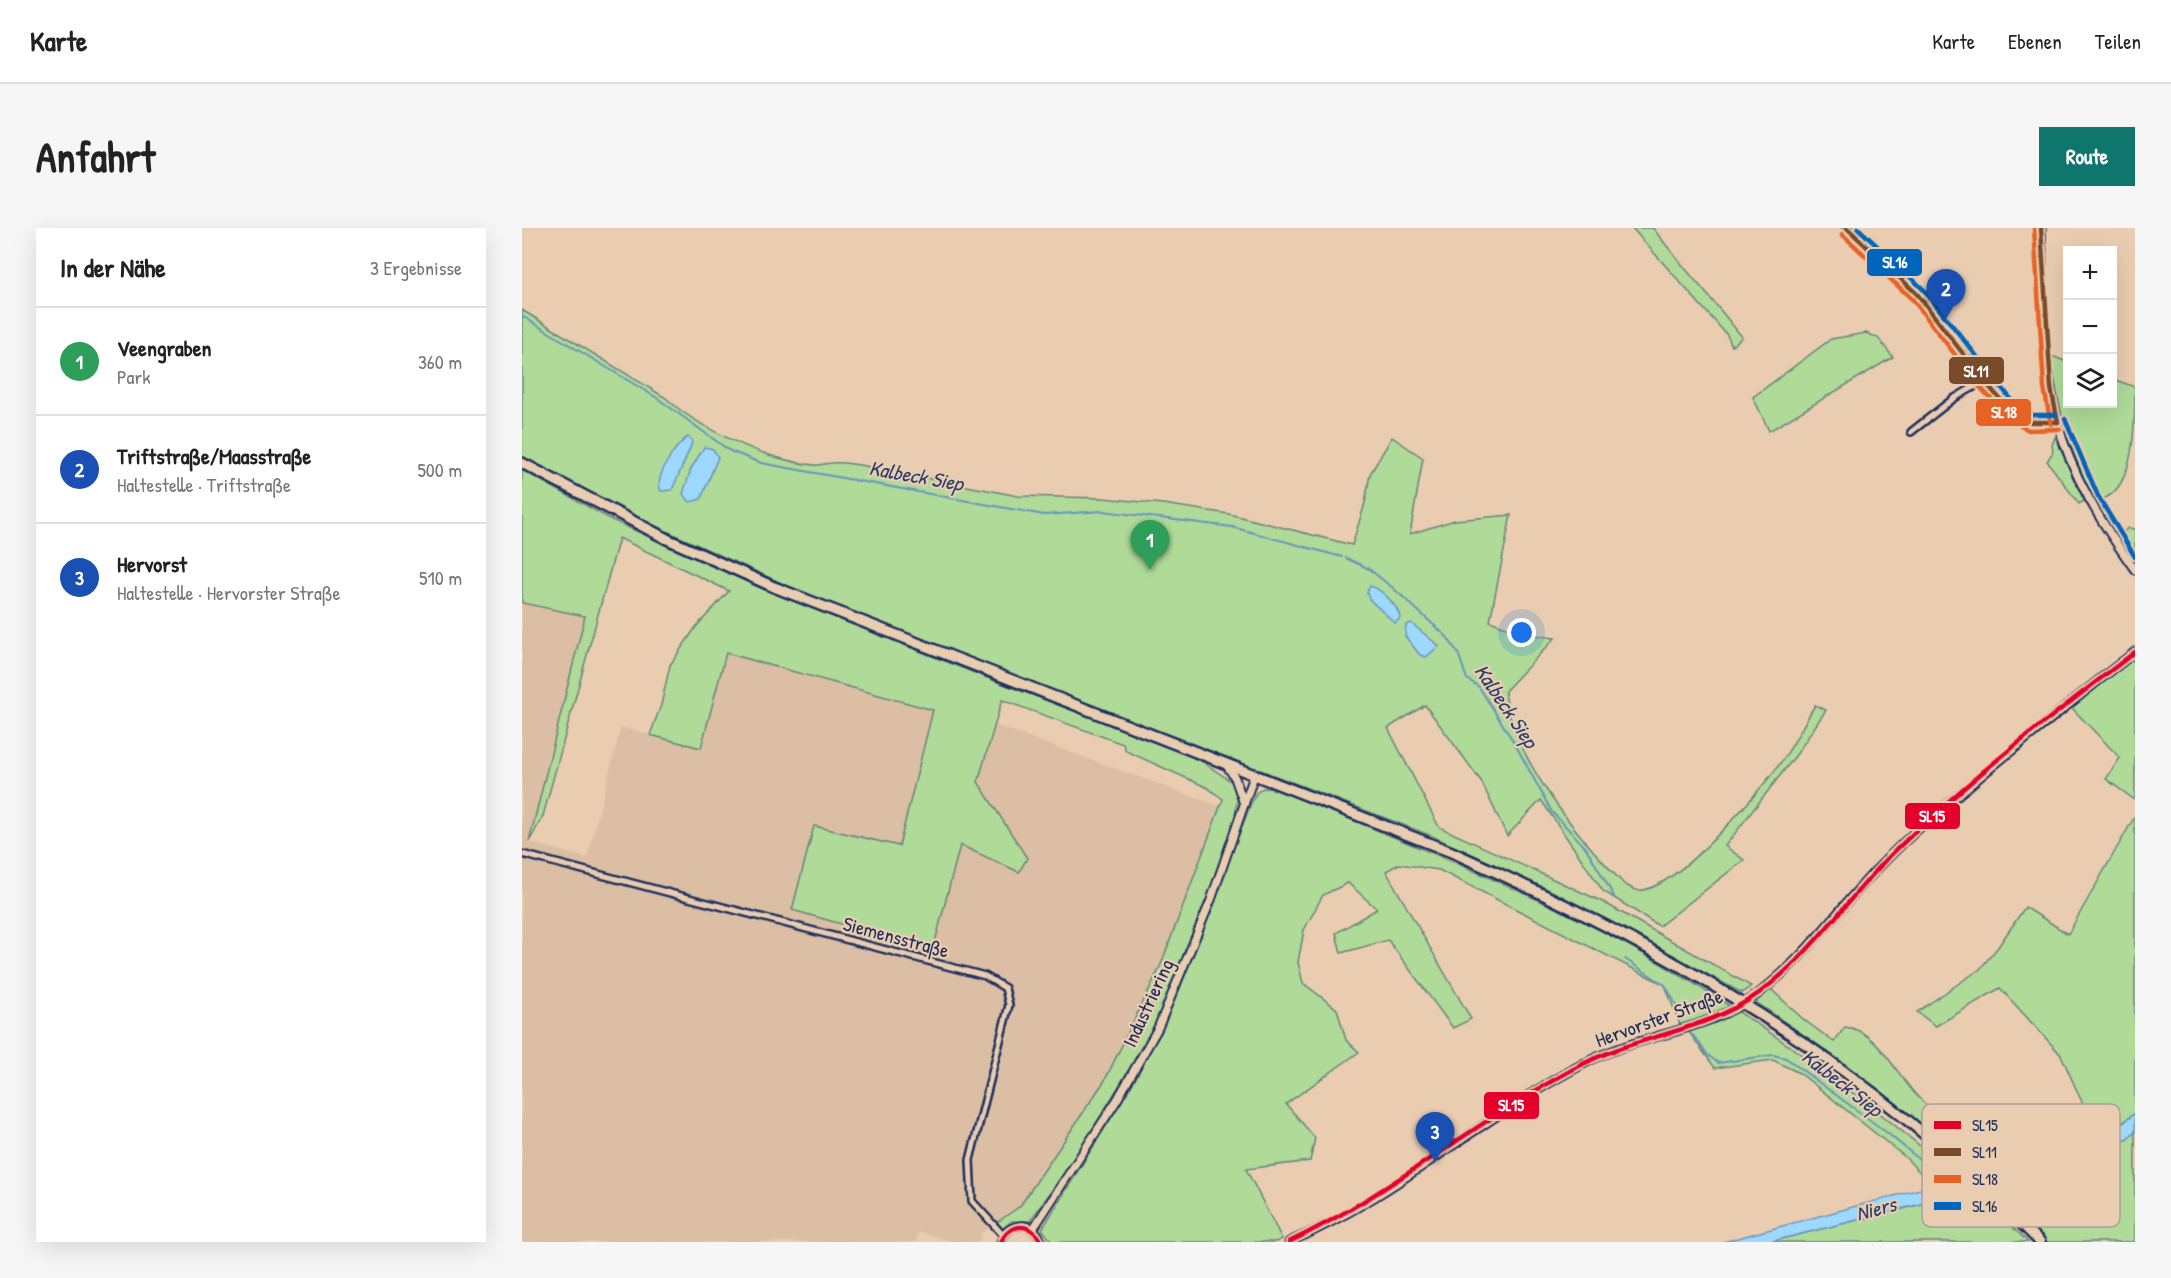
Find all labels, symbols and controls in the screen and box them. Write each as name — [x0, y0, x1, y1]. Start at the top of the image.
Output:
text: Karte — [30, 22, 87, 60]
text: Karte — [1932, 27, 1975, 56]
text: Ebenen — [2008, 27, 2062, 56]
text: Teilen — [2095, 27, 2141, 56]
button: Route — [2039, 127, 2135, 186]
text: Anfahrt — [36, 128, 155, 185]
map controls — [2063, 246, 2117, 408]
button: + — [2063, 246, 2117, 300]
line badge: SL16 — [1866, 248, 1923, 277]
text: In der Nähe — [60, 250, 166, 285]
text: SL16 — [1882, 251, 1908, 273]
text: 3 Ergebnisse — [370, 254, 462, 281]
pin: 2 — [1926, 270, 1966, 319]
button: − — [2063, 300, 2117, 354]
text: Veengraben — [117, 333, 211, 363]
text: 1 — [76, 348, 83, 375]
text: 360 m — [418, 348, 462, 375]
button: layers — [2063, 354, 2117, 408]
line badge: SL11 — [1948, 356, 2005, 385]
text: SL11 — [1964, 360, 1989, 382]
text: Park — [117, 363, 150, 390]
line badge: SL18 — [1975, 398, 2032, 427]
text: SL18 — [1991, 401, 2017, 423]
text: Triftstraße/Maasstraße — [117, 441, 311, 471]
water label: Kalbeck Siep — [867, 453, 967, 498]
text: 2 — [75, 456, 84, 483]
text: 500 m — [417, 456, 462, 483]
text: Haltestelle · Triftstraße — [117, 471, 291, 498]
pin: 1 — [1130, 520, 1170, 570]
text: Hervorst — [117, 549, 187, 579]
text: 3 — [75, 564, 84, 591]
text: 510 m — [419, 564, 462, 591]
text: Haltestelle · Hervorster Straße — [117, 579, 340, 606]
your location — [1507, 618, 1536, 647]
water label: Kalbeck Siep — [1468, 658, 1546, 755]
line badge: SL15 — [1904, 802, 1961, 830]
text: SL15 — [1919, 805, 1945, 827]
street label: Siemensstraße — [840, 909, 952, 964]
street label: Industriering — [1115, 954, 1180, 1051]
street label: Hervorster Straße — [1591, 982, 1726, 1053]
water label: Kalbeck Siep — [1796, 1042, 1890, 1125]
line badge: SL15 — [1483, 1091, 1540, 1120]
text: SL15 — [1498, 1094, 1524, 1116]
legend — [1922, 1104, 2120, 1227]
pin: 3 — [1416, 1112, 1454, 1162]
text: SL15 — [1972, 1114, 1998, 1136]
text: SL11 — [1972, 1141, 1997, 1163]
text: SL18 — [1972, 1168, 1998, 1190]
water label: Niers — [1853, 1189, 1901, 1228]
text: SL16 — [1972, 1195, 1998, 1217]

